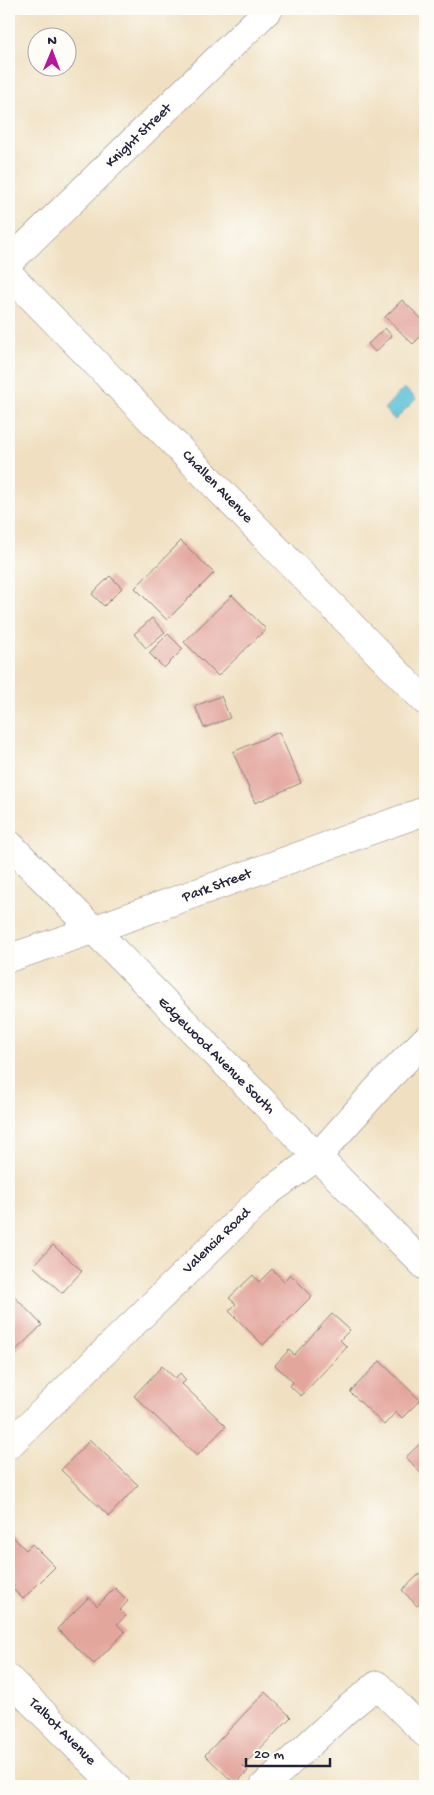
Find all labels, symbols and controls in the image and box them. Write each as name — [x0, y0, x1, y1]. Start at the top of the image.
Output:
north arrow — [28, 28, 78, 78]
text: N — [47, 33, 57, 50]
street label: Knight Street — [102, 99, 177, 172]
street label: Challen Avenue — [178, 447, 257, 527]
street label: Park Street — [179, 865, 256, 907]
street label: Edgewood Avenue South — [154, 994, 278, 1118]
street label: Valencia Road — [178, 1203, 256, 1279]
street label: Talbot Avenue — [24, 1694, 100, 1770]
scale bar — [246, 1735, 330, 1767]
text: 20 m — [254, 1746, 284, 1764]

